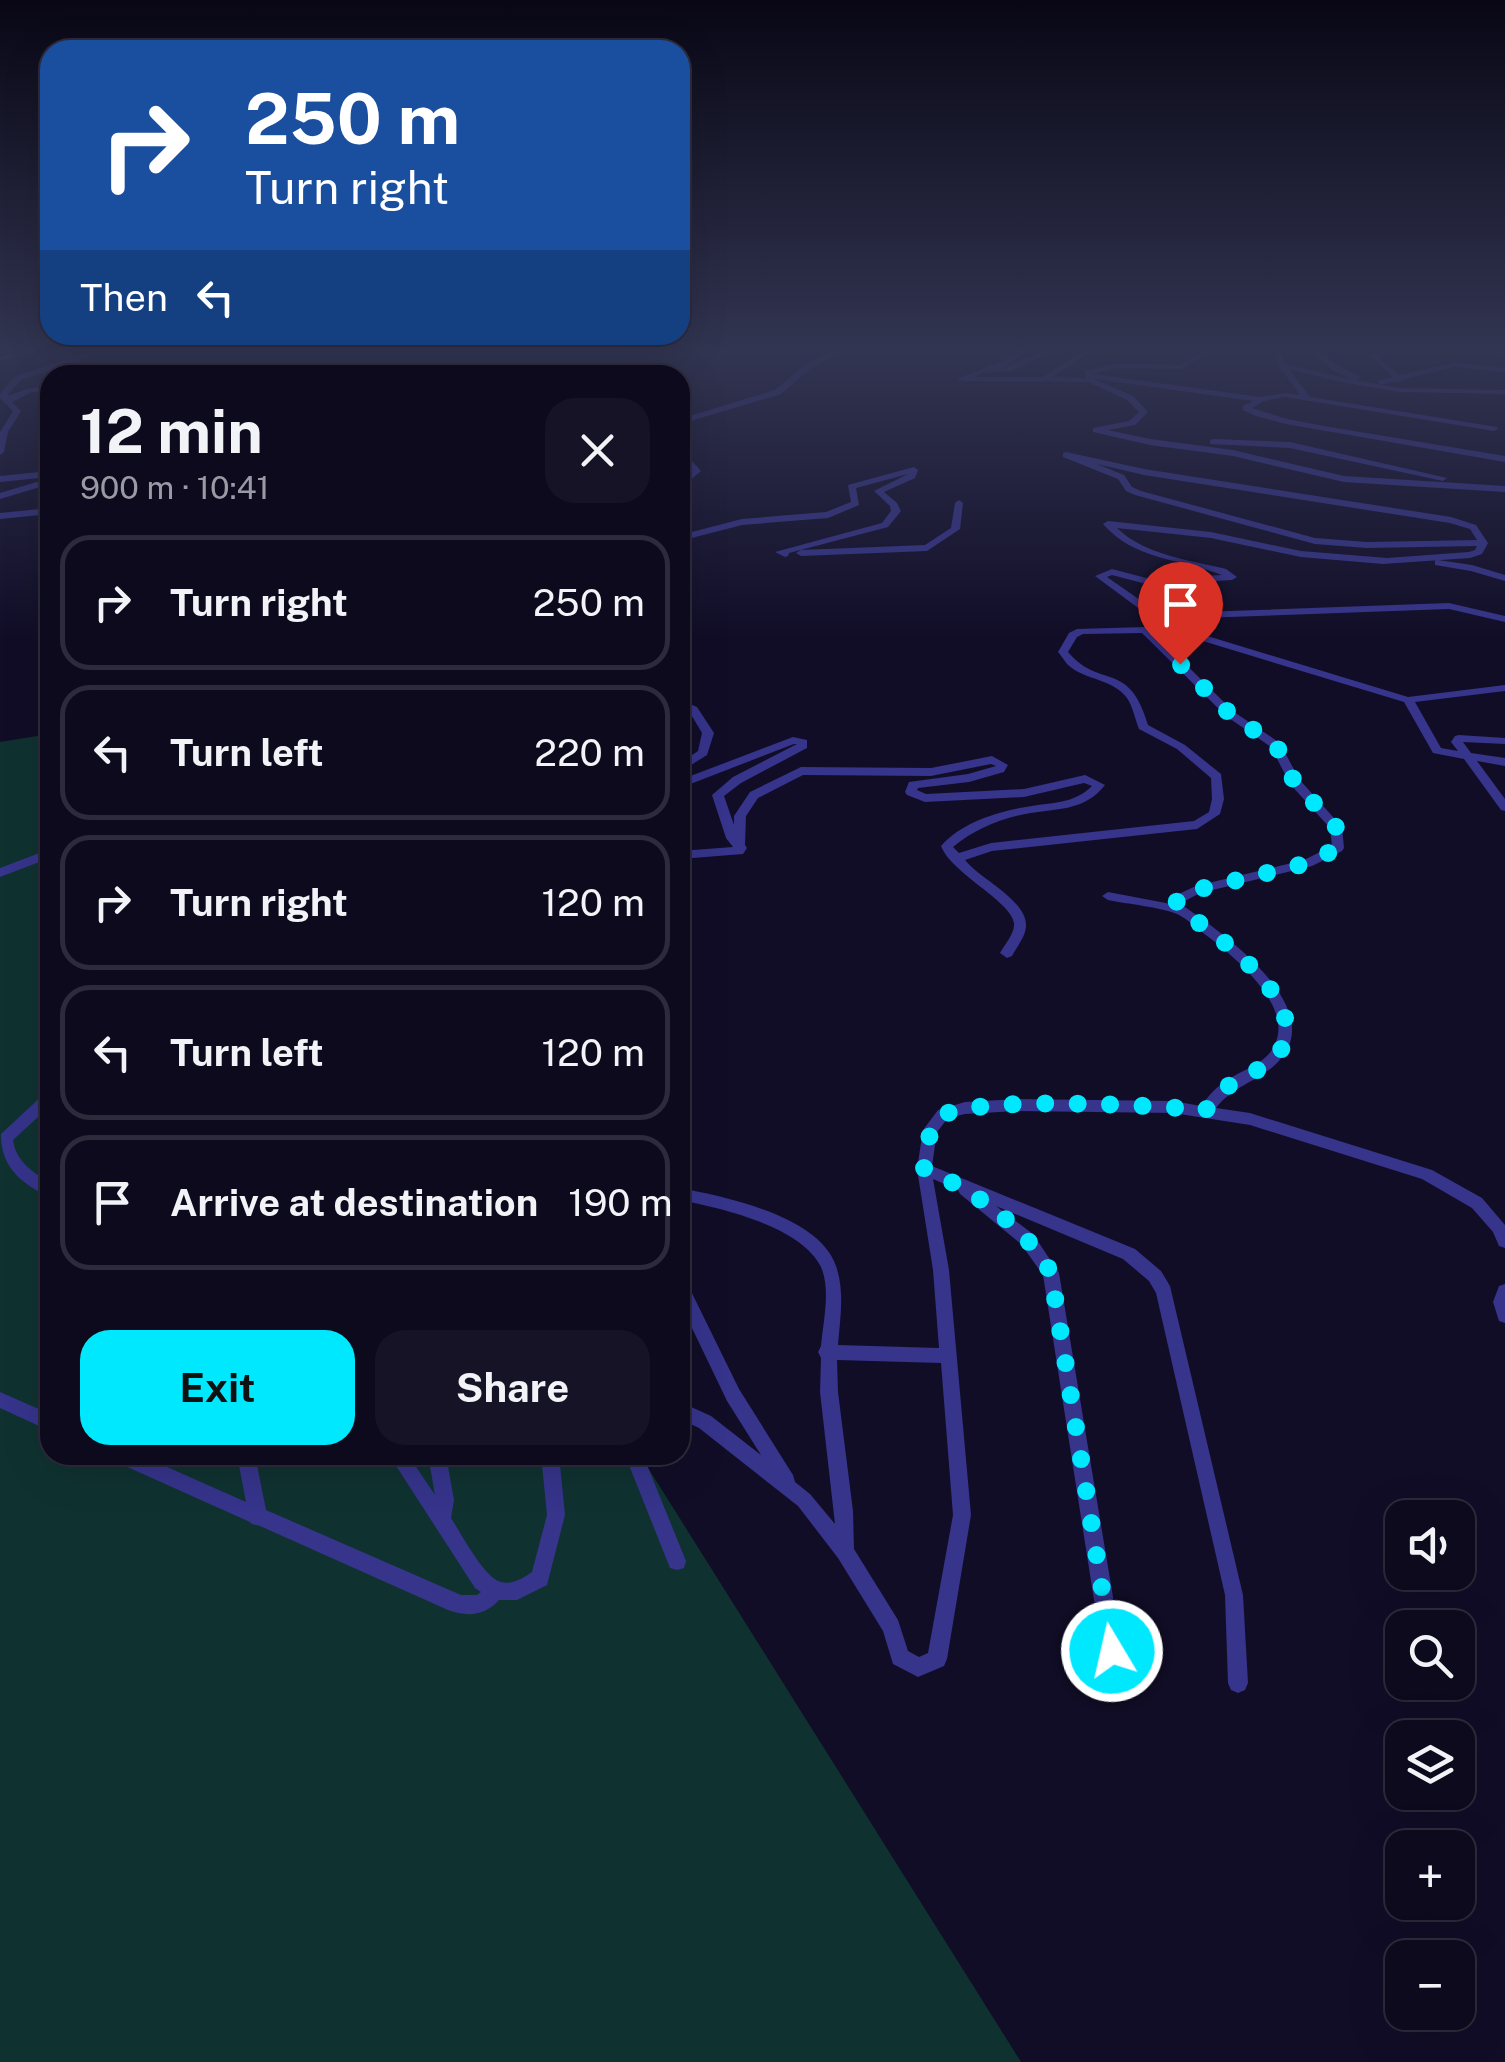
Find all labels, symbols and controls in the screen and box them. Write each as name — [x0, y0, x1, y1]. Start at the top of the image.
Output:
text: 250 m — [245, 77, 460, 160]
icon: right — [80, 80, 210, 210]
text: Turn right — [245, 161, 449, 214]
icon: left — [188, 270, 243, 325]
text: Then — [80, 275, 168, 320]
text: 12 min — [80, 396, 263, 467]
button: close — [545, 398, 650, 503]
text: 900 m · 10:41 — [80, 469, 270, 506]
pin — [1138, 562, 1223, 665]
icon: right — [85, 575, 140, 630]
icon: arrive — [1153, 577, 1208, 632]
text: Turn right — [170, 580, 348, 625]
text: 250 m — [533, 580, 645, 625]
icon: left — [85, 725, 140, 780]
text: Turn left — [170, 730, 324, 775]
text: 220 m — [534, 730, 645, 775]
icon: right — [85, 875, 140, 930]
text: Turn right — [170, 880, 348, 925]
text: 120 m — [542, 880, 645, 925]
icon: left — [85, 1025, 140, 1080]
text: Turn left — [170, 1030, 324, 1075]
text: 120 m — [542, 1030, 645, 1075]
icon: arrive — [85, 1175, 140, 1230]
text: Arrive at destination — [170, 1180, 538, 1225]
text: 190 m — [568, 1180, 673, 1225]
button: Exit — [80, 1330, 355, 1445]
button: Share — [375, 1330, 650, 1445]
map controls — [1385, 1500, 1475, 2030]
button: sound — [1385, 1500, 1475, 1590]
position arrow — [1060, 1599, 1164, 1703]
button: search — [1385, 1610, 1475, 1700]
button: layers — [1385, 1720, 1475, 1810]
button: + — [1385, 1830, 1475, 1920]
button: − — [1385, 1940, 1475, 2030]

